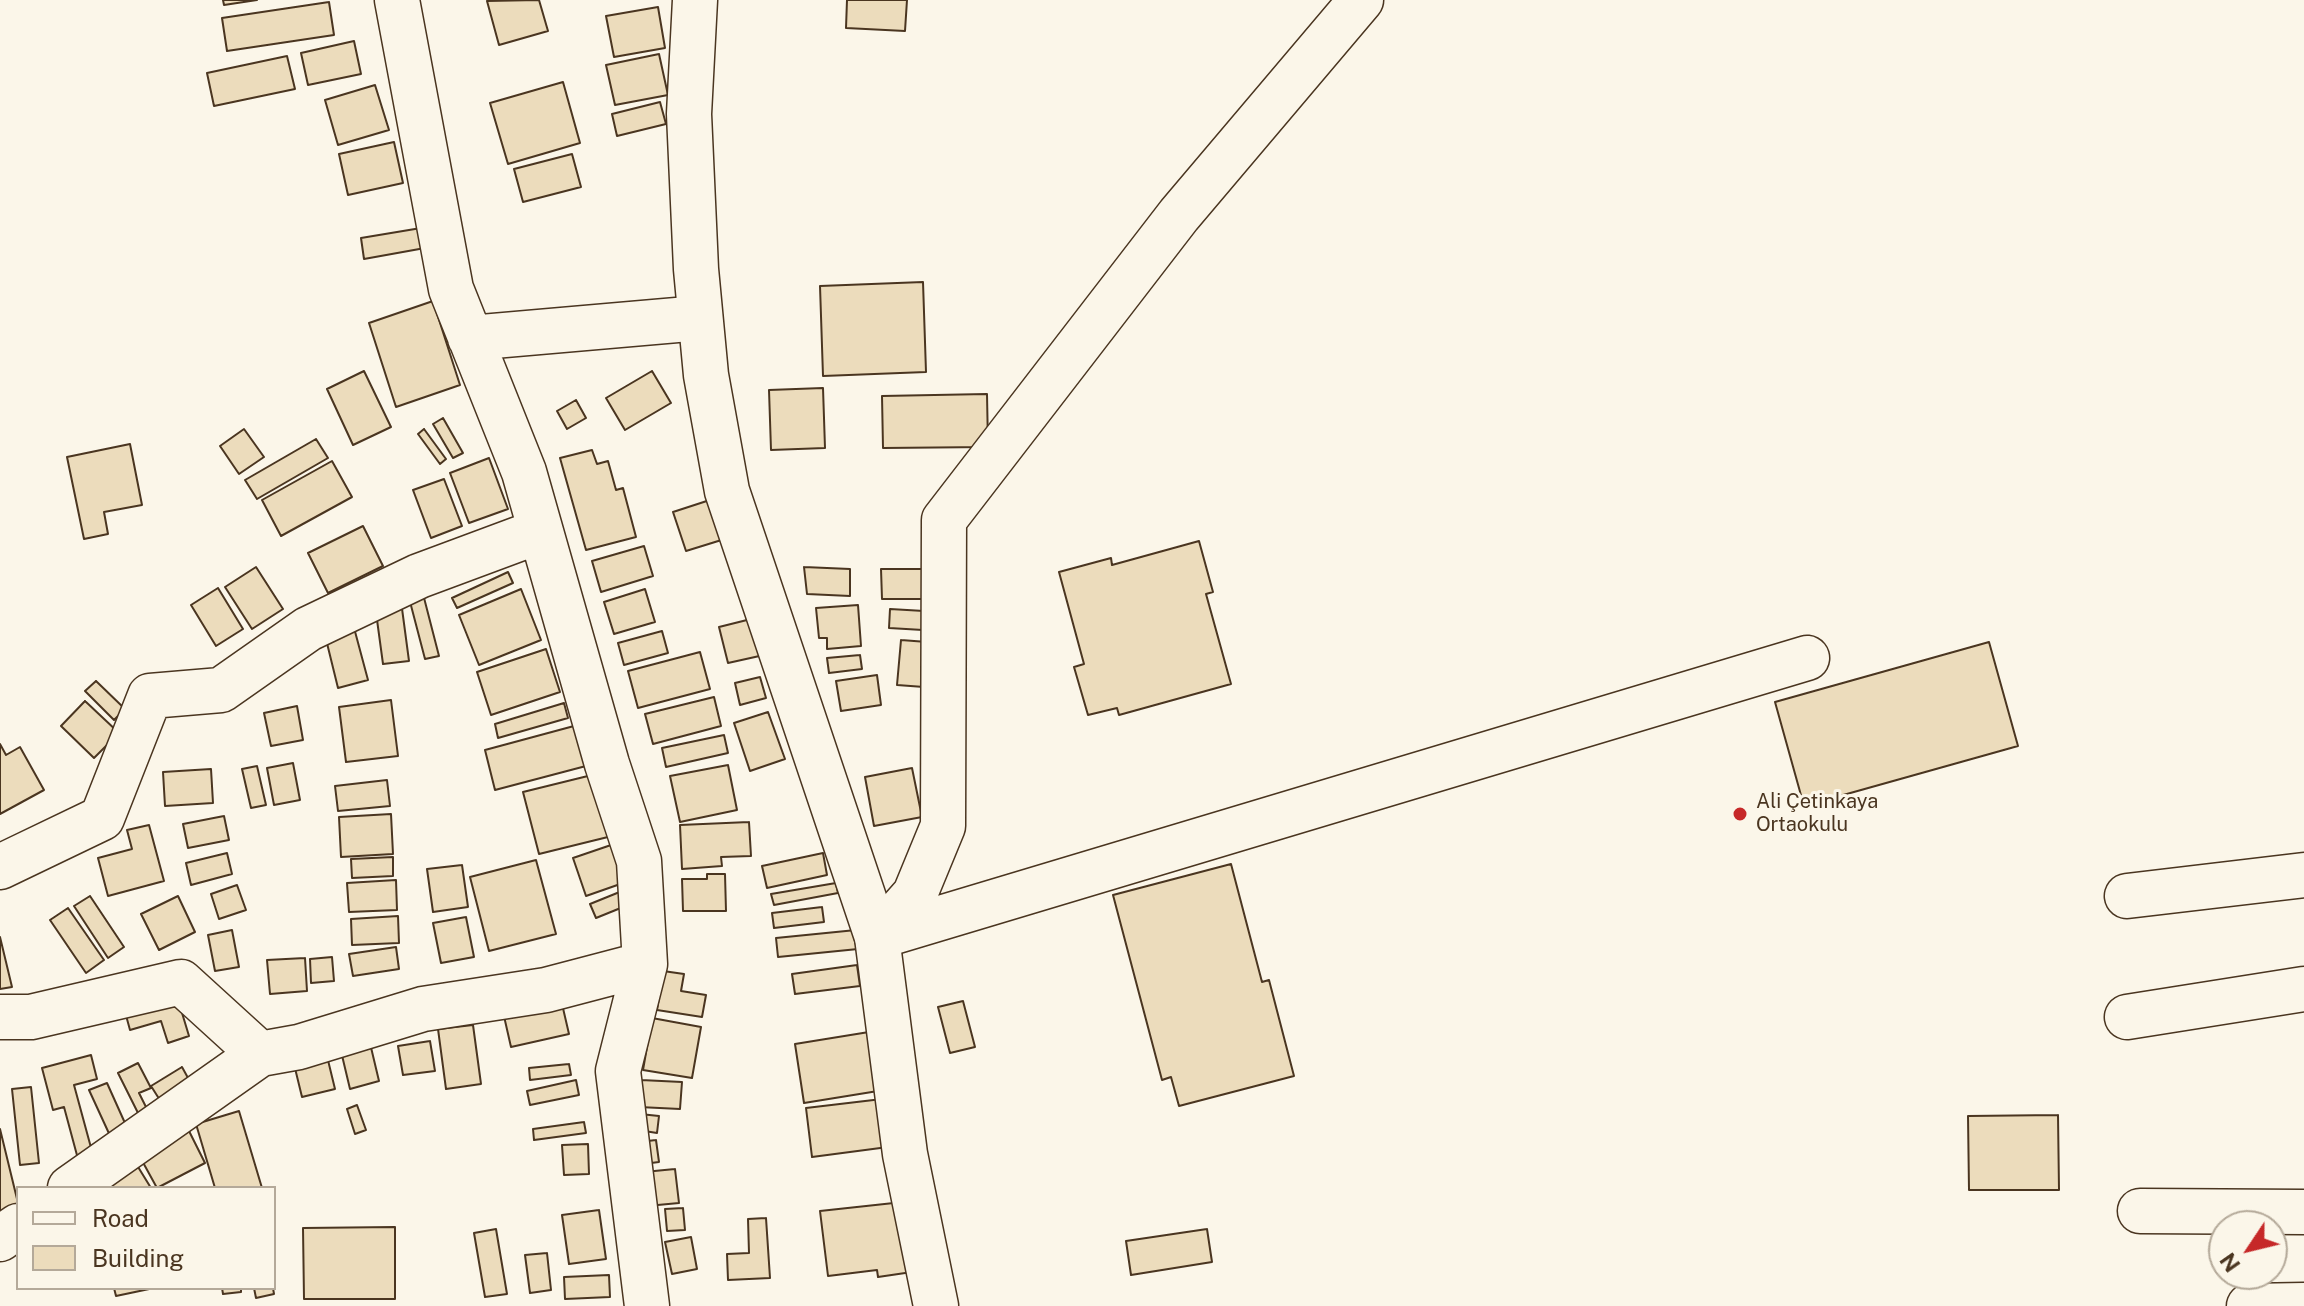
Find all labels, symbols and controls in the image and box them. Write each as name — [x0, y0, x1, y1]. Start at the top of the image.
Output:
place label: Ali Çetinkaya Ortaokulu — [1756, 790, 1878, 837]
marker: Ali Çetinkaya Ortaokulu — [1731, 805, 1749, 823]
legend — [16, 1186, 276, 1290]
text: Road — [92, 1204, 149, 1232]
north arrow — [2208, 1210, 2288, 1290]
text: Building — [92, 1244, 184, 1272]
text: N — [2214, 1248, 2246, 1277]

